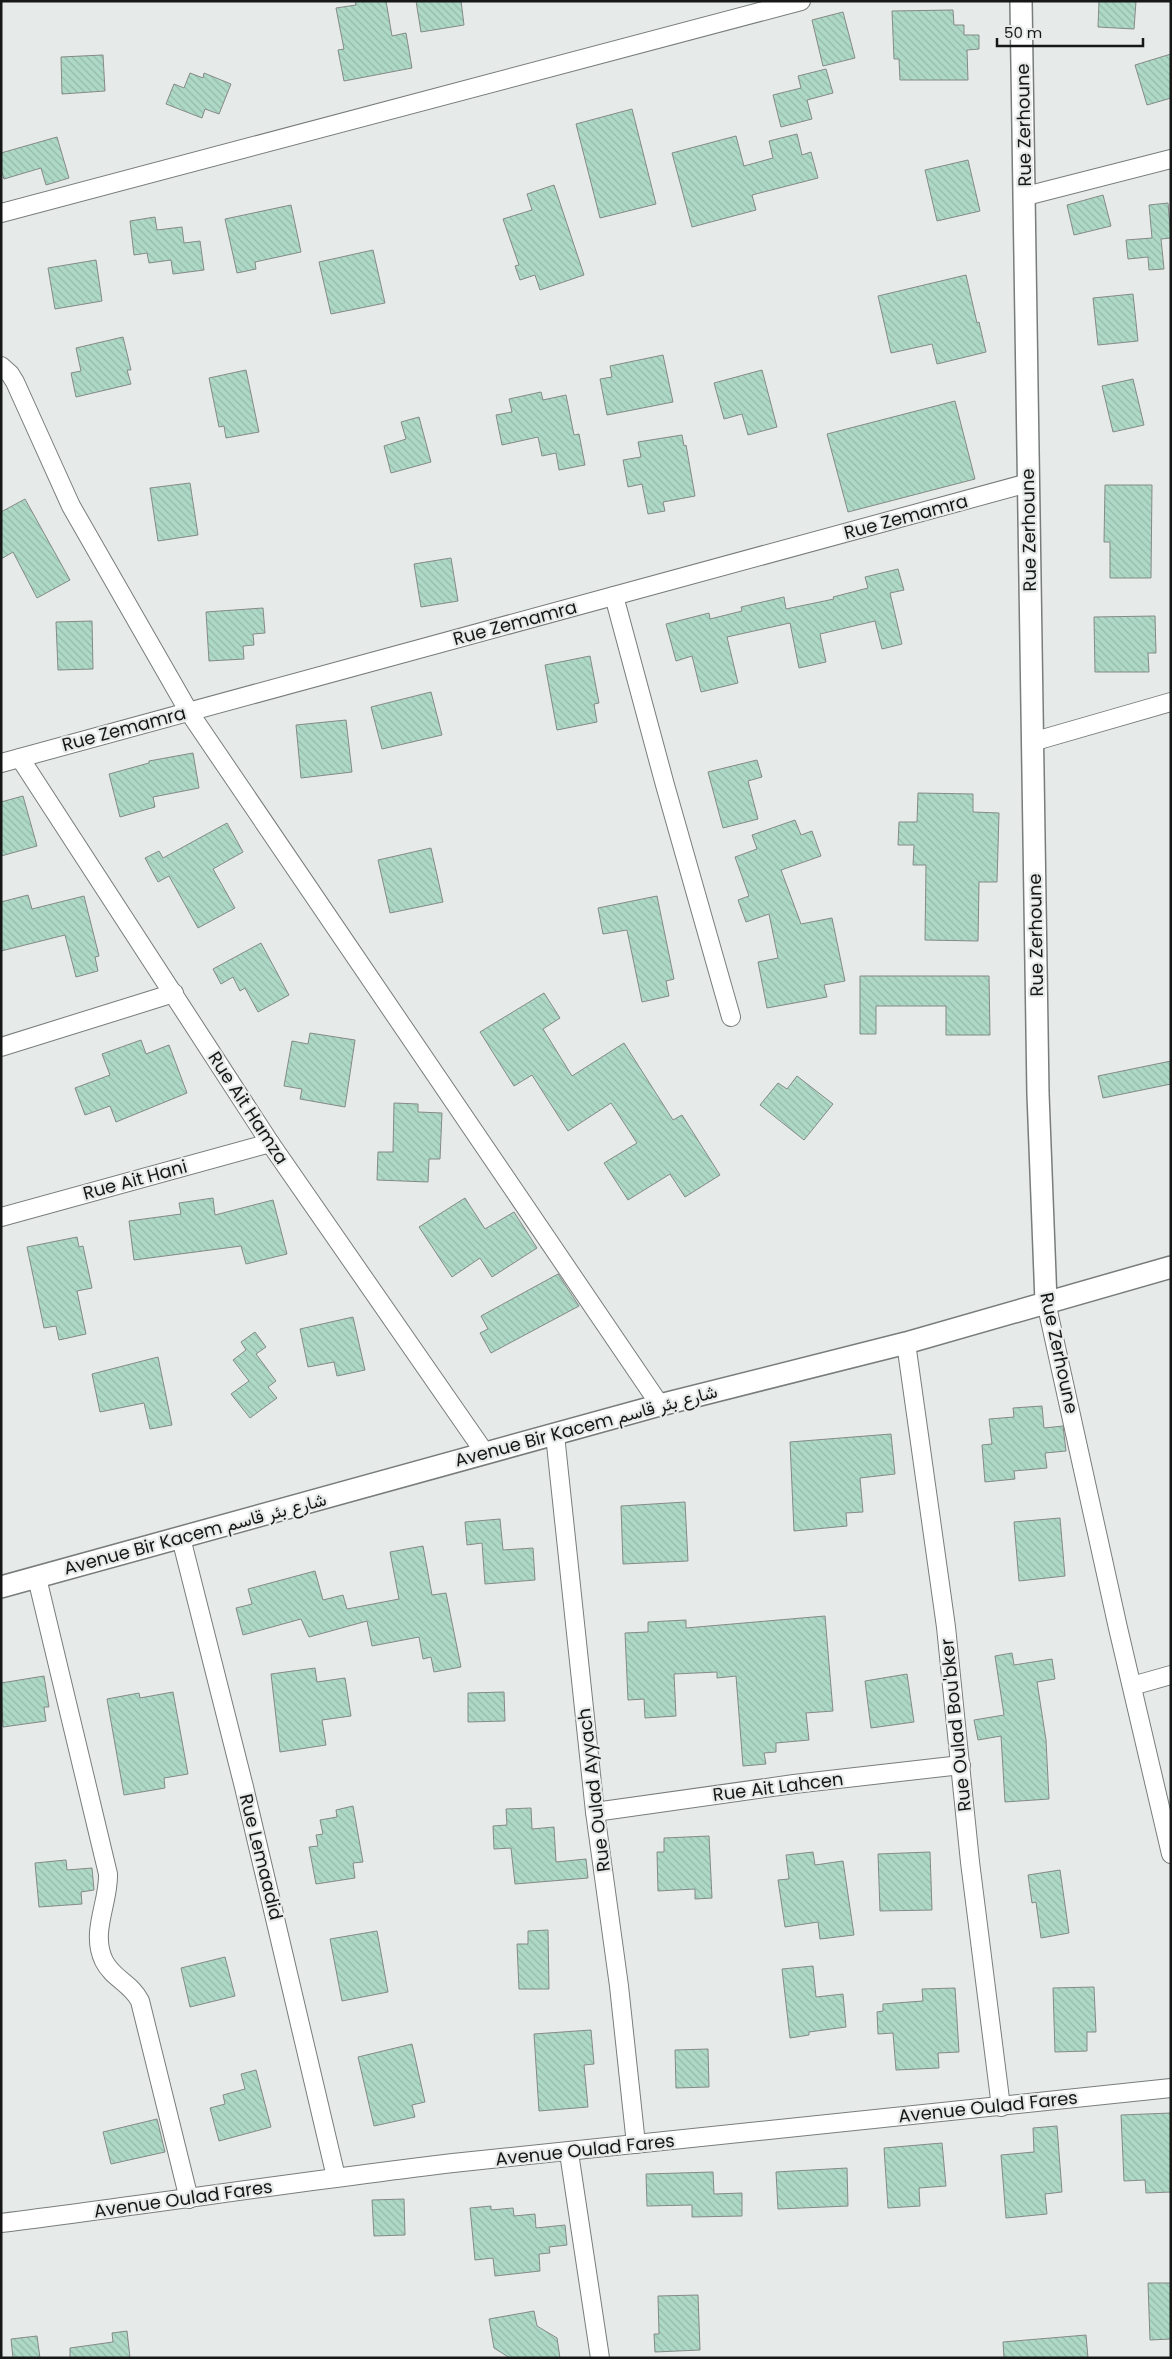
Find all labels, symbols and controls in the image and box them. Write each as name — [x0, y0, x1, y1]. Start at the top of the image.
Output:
scale bar — [997, 15, 1143, 47]
text: 50 m — [1004, 22, 1042, 43]
street label: Rue Zerhoune — [1010, 63, 1037, 187]
street label: Rue Zerhoune — [1015, 468, 1042, 592]
street label: Rue Zemamra — [841, 488, 971, 545]
street label: Rue Zemamra — [450, 594, 580, 651]
street label: Rue Zemamra — [59, 700, 189, 757]
street label: Rue Zerhoune — [1022, 873, 1049, 997]
street label: Rue Ait Hamza — [203, 1046, 294, 1169]
street label: Rue Ait Hani — [80, 1154, 190, 1205]
street label: Rue Zerhoune — [1034, 1290, 1085, 1416]
street label: Avenue Bir Kacem شارع بئر قاسم — [452, 1378, 720, 1473]
street label: Avenue Bir Kacem شارع بئر قاسم — [61, 1486, 329, 1581]
street label: Rue Oulad Bou'bker — [934, 1637, 977, 1813]
street label: Rue Oulad Ayyach — [571, 1707, 616, 1873]
street label: Rue Ait Lahcen — [711, 1766, 845, 1807]
street label: Rue Lemaadid — [234, 1791, 289, 1922]
street label: Avenue Oulad Fares — [897, 2085, 1079, 2128]
street label: Avenue Oulad Fares — [494, 2128, 676, 2171]
street label: Avenue Oulad Fares — [92, 2174, 274, 2223]

